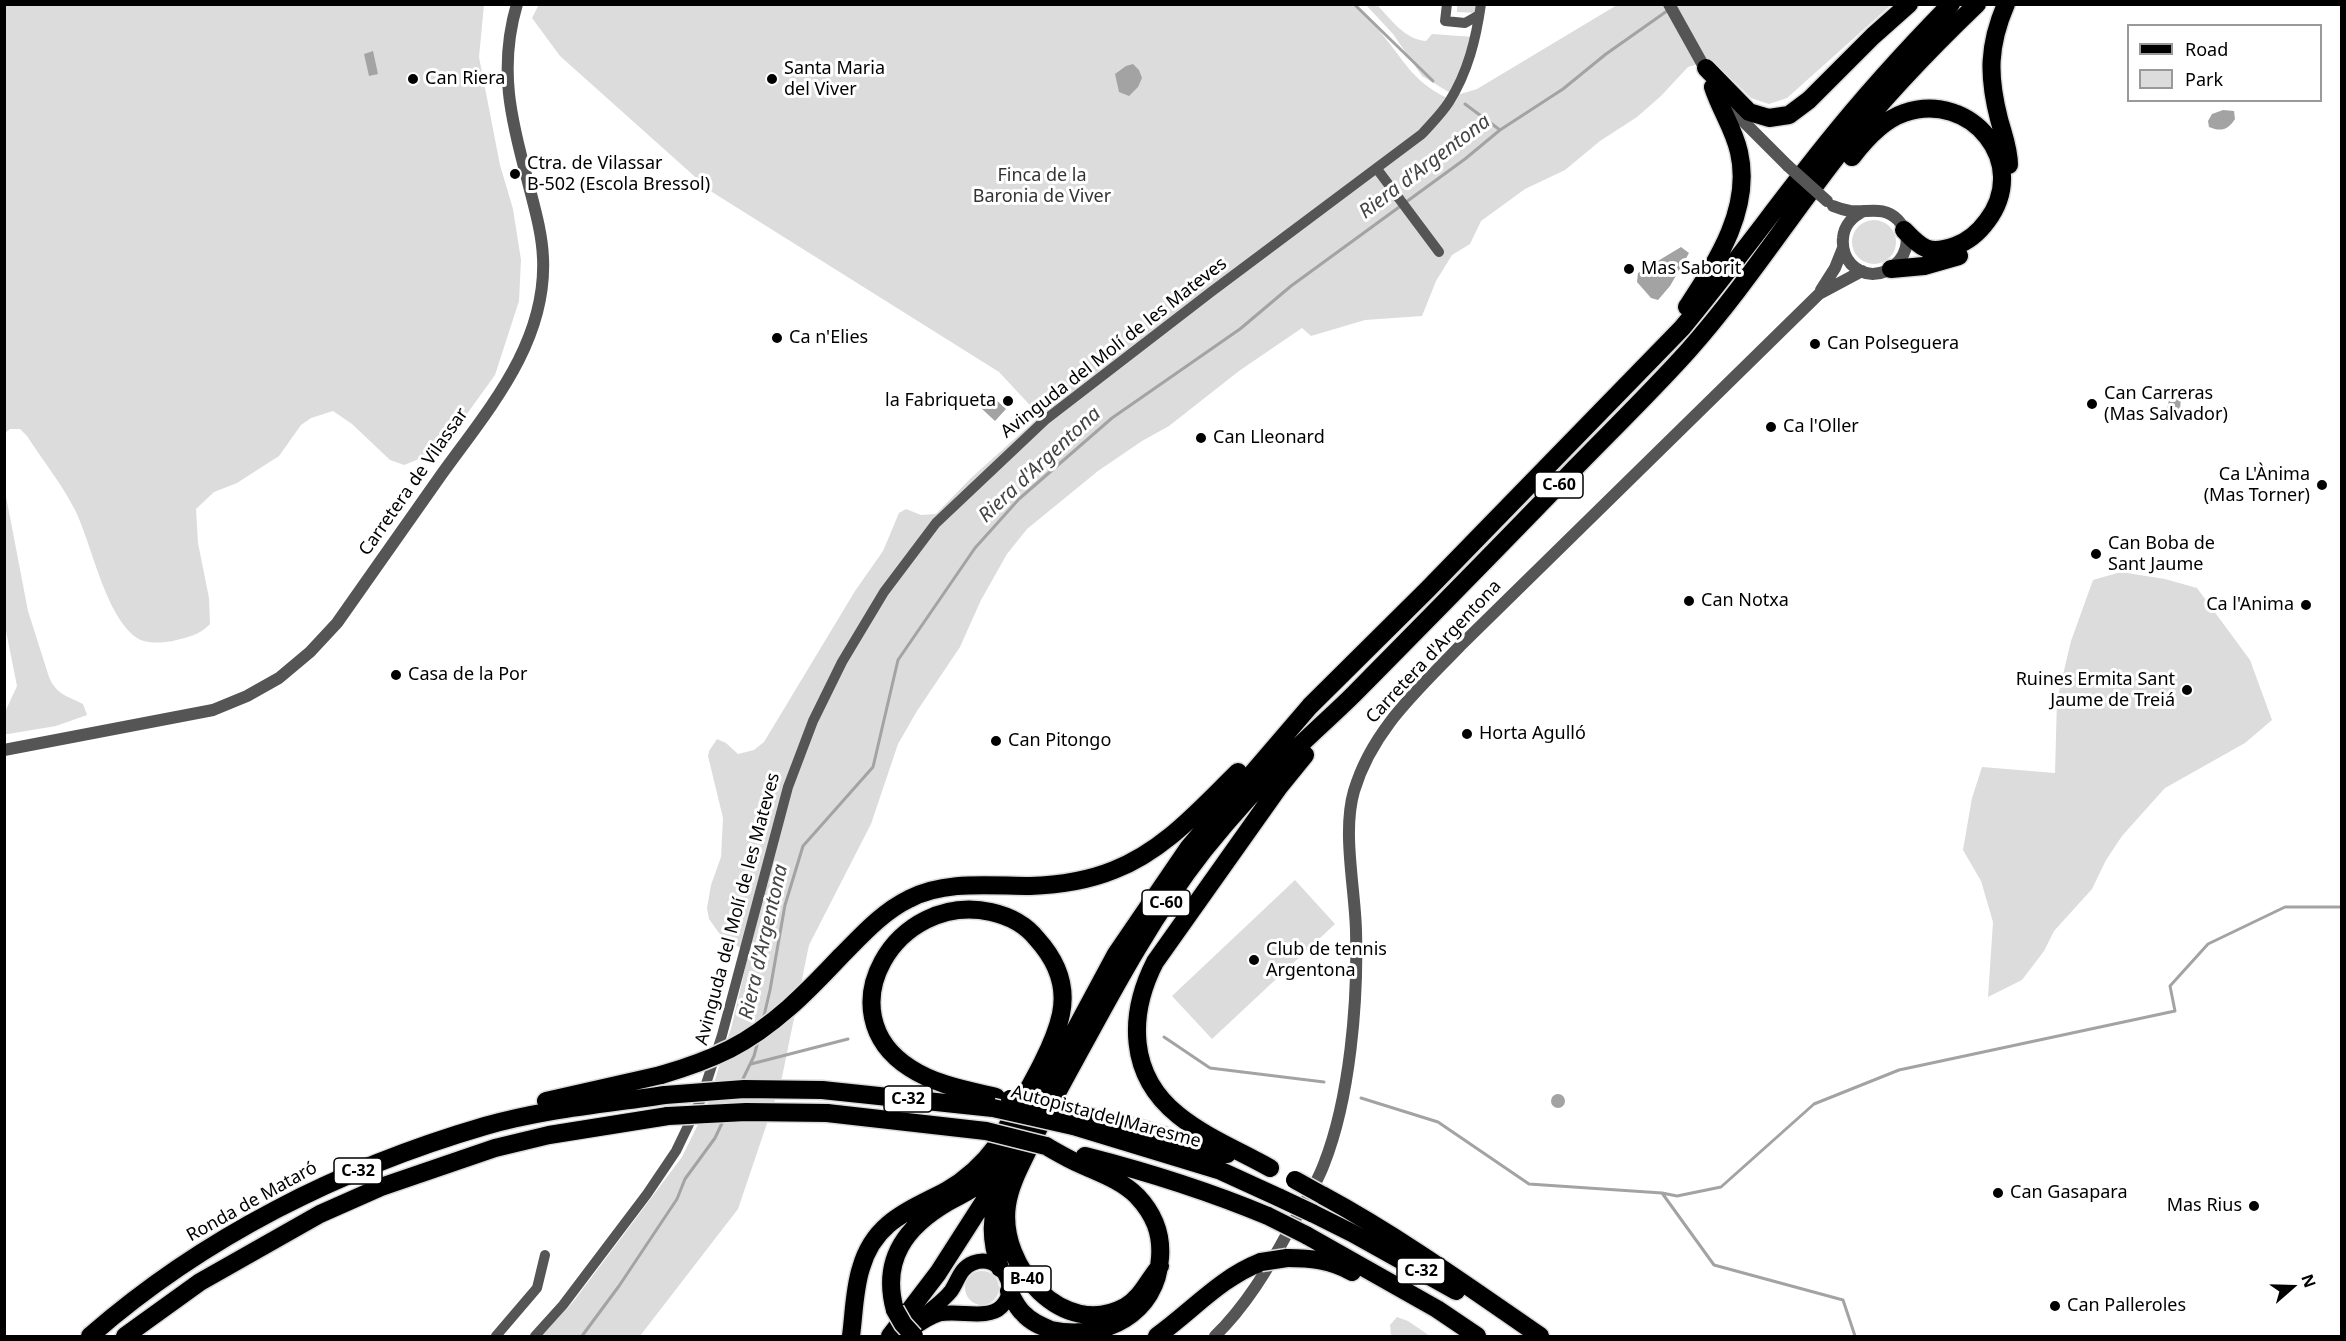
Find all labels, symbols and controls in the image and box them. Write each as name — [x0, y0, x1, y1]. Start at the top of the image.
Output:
legend — [2127, 24, 2322, 102]
text: Road — [2185, 37, 2228, 61]
place label: Santa Maria del Viver — [784, 58, 885, 100]
text: Park — [2185, 67, 2223, 91]
place label: Can Riera — [425, 68, 505, 90]
marker: Can Riera — [406, 72, 420, 86]
marker: Santa Maria del Viver — [765, 72, 779, 86]
water label: Riera d'Argentona — [1355, 110, 1495, 224]
place label: Ctra. de Vilassar B-502 (Escola Bressol) — [527, 153, 710, 195]
park label: Finca de la Baronia de Viver — [973, 165, 1111, 207]
marker: Ctra. de Vilassar B-502 (Escola Bressol) — [508, 167, 522, 181]
street label: Avinguda del Molí de les Mateves — [997, 253, 1231, 443]
place label: Mas Saborit — [1641, 258, 1741, 280]
marker: Mas Saborit — [1622, 262, 1636, 276]
place label: Ca n'Elies — [789, 327, 868, 349]
marker: Ca n'Elies — [770, 331, 784, 345]
place label: Can Polseguera — [1827, 333, 1959, 355]
marker: Can Polseguera — [1808, 337, 1822, 351]
place label: Can Carreras (Mas Salvador) — [2104, 383, 2228, 426]
place label: la Fabriqueta — [885, 390, 996, 412]
marker: la Fabriqueta — [1001, 394, 1015, 408]
marker: Can Carreras (Mas Salvador) — [2085, 397, 2099, 411]
water label: Riera d'Argentona — [974, 402, 1106, 528]
street label: Carretera de Vilassar — [355, 404, 473, 560]
place label: Ca l'Oller — [1783, 416, 1859, 438]
marker: Ca l'Oller — [1764, 420, 1778, 434]
place label: Can Lleonard — [1213, 427, 1325, 449]
marker: Can Lleonard — [1194, 431, 1208, 445]
place label: Ca L'Ànima (Mas Torner) — [2204, 464, 2310, 506]
road number: C-60 — [1535, 472, 1583, 498]
marker: Ca L'Ànima (Mas Torner) — [2315, 478, 2329, 492]
place label: Can Boba de Sant Jaume — [2108, 533, 2215, 576]
marker: Can Boba de Sant Jaume — [2089, 547, 2103, 561]
street label: Carretera d'Argentona — [1362, 576, 1506, 728]
place label: Can Notxa — [1701, 590, 1789, 612]
marker: Can Notxa — [1682, 594, 1696, 608]
place label: Ca l'Anima — [2206, 594, 2294, 616]
marker: Ca l'Anima — [2299, 598, 2313, 612]
place label: Casa de la Por — [408, 664, 527, 686]
marker: Casa de la Por — [389, 668, 403, 682]
place label: Ruines Ermita Sant Jaume de Treiá — [2016, 669, 2175, 712]
marker: Ruines Ermita Sant Jaume de Treiá — [2180, 683, 2194, 697]
place label: Horta Agulló — [1479, 723, 1586, 745]
marker: Horta Agulló — [1460, 727, 1474, 741]
place label: Can Pitongo — [1008, 730, 1111, 752]
marker: Can Pitongo — [989, 734, 1003, 748]
street label: Avinguda del Molí de les Mateves — [691, 771, 785, 1047]
water label: Riera d'Argentona — [735, 862, 793, 1022]
road number: C-60 — [1142, 890, 1190, 916]
place label: Club de tennis Argentona — [1266, 939, 1387, 982]
marker: Club de tennis Argentona — [1247, 953, 1261, 967]
street label: Autopista del Maresme — [1009, 1081, 1203, 1153]
road number: C-32 — [884, 1086, 932, 1112]
street label: Ronda de Mataró — [183, 1157, 321, 1247]
road number: C-32 — [334, 1158, 382, 1184]
place label: Can Gasapara — [2010, 1182, 2128, 1204]
marker: Can Gasapara — [1991, 1186, 2005, 1200]
place label: Mas Rius — [2167, 1195, 2242, 1217]
marker: Mas Rius — [2247, 1199, 2261, 1213]
north arrow — [2262, 1257, 2322, 1317]
road number: C-32 — [1397, 1258, 1445, 1284]
road number: B-40 — [1003, 1266, 1051, 1292]
text: N — [2296, 1271, 2321, 1291]
place label: Can Palleroles — [2067, 1295, 2186, 1317]
marker: Can Palleroles — [2048, 1299, 2062, 1313]

